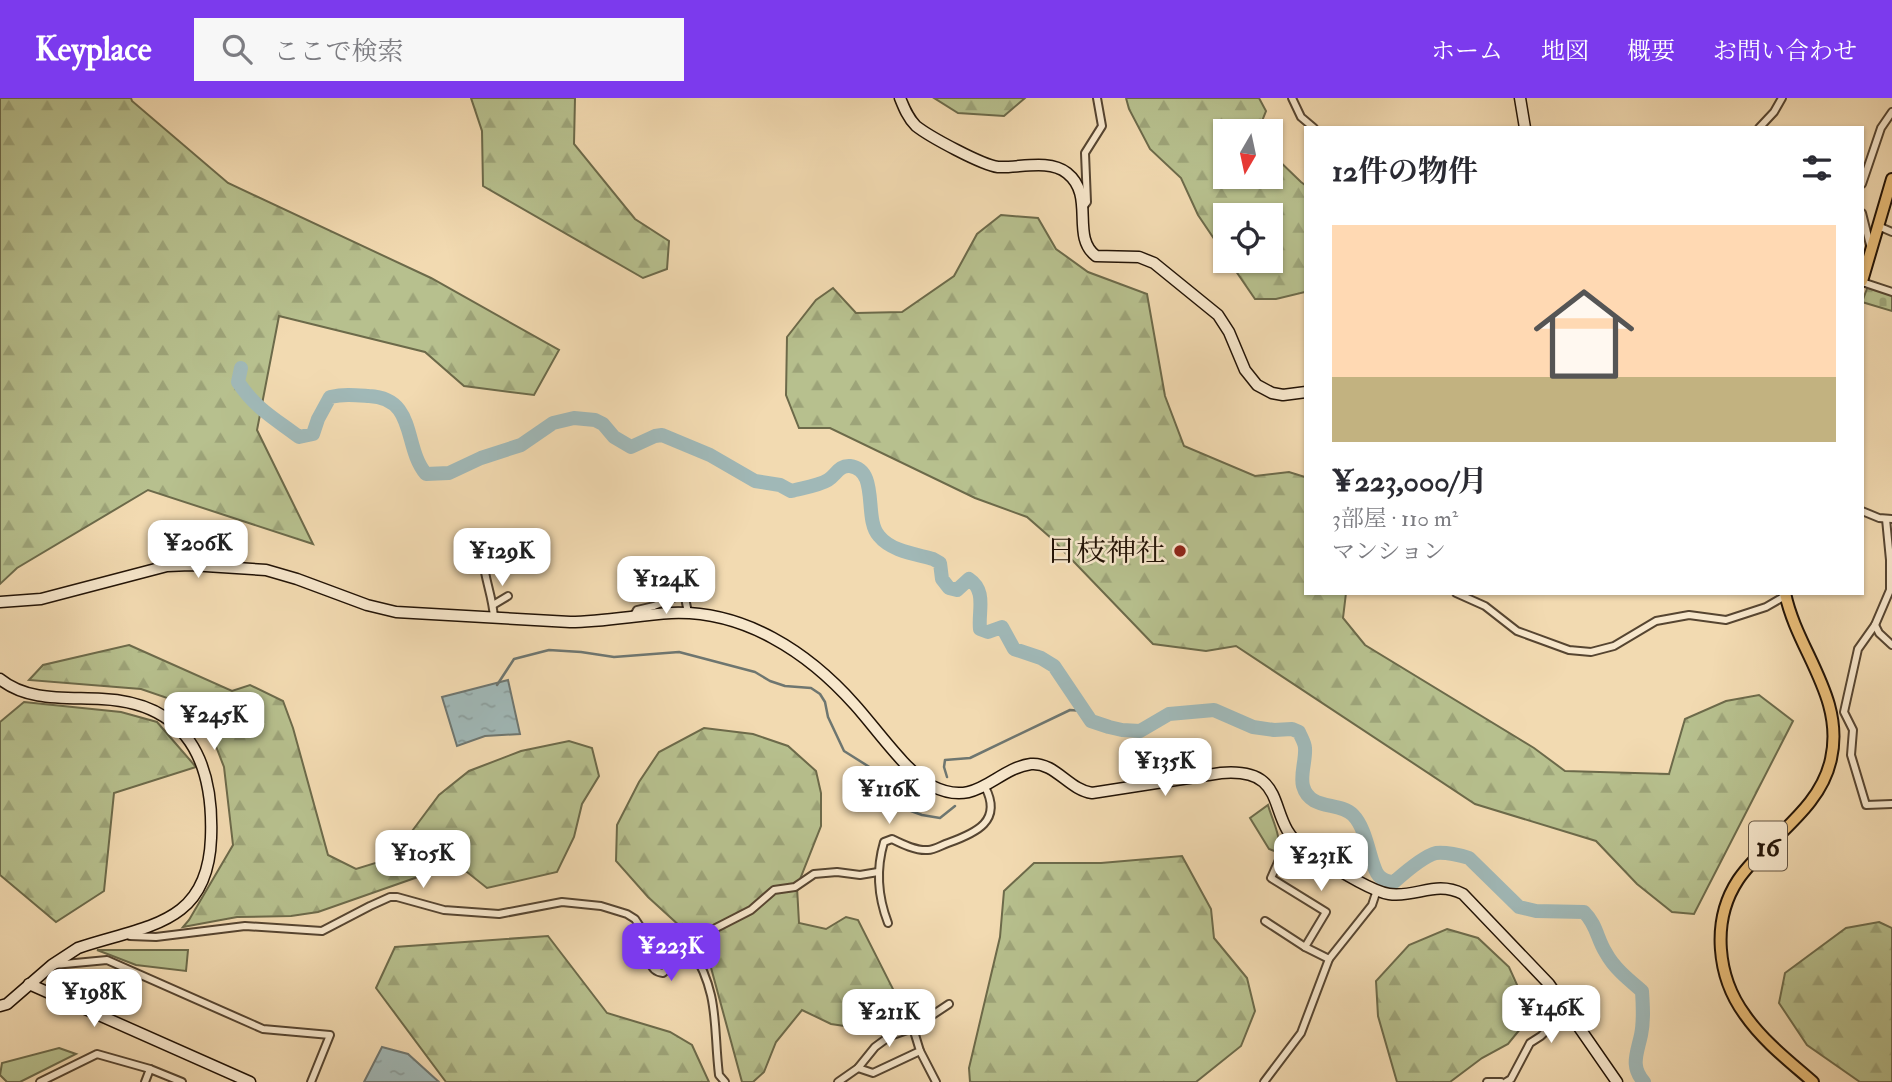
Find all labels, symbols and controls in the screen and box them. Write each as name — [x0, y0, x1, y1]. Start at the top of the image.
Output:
search box — [194, 18, 684, 81]
text: Keyplace — [35, 29, 152, 70]
icon: search — [218, 30, 256, 68]
text: ここで検索 — [274, 36, 404, 68]
text: ホーム — [1431, 36, 1503, 67]
text: 地図 — [1541, 36, 1589, 67]
text: 概要 — [1627, 36, 1675, 67]
text: お問い合わせ — [1713, 36, 1857, 67]
north arrow — [1213, 119, 1283, 189]
map controls — [1213, 119, 1283, 273]
icon: filters — [1798, 149, 1836, 187]
text: 12件の物件 — [1332, 153, 1478, 190]
button: locate — [1213, 203, 1283, 273]
icon: home — [1521, 271, 1647, 397]
text: ¥223,000/月 — [1332, 463, 1488, 500]
text: 3部屋 · 110 m² — [1332, 504, 1458, 533]
pin: ¥206K — [149, 520, 247, 580]
text: ¥206K — [164, 528, 232, 557]
pin: ¥129K — [453, 528, 551, 588]
place label: 日枝神社 — [1046, 533, 1166, 570]
text: ¥129K — [469, 536, 535, 565]
text: マンション — [1332, 537, 1446, 566]
marker: 日枝神社 — [1172, 543, 1188, 559]
pin: ¥124K — [617, 556, 715, 616]
text: ¥124K — [633, 564, 699, 593]
pin: ¥245K — [165, 692, 263, 752]
text: ¥245K — [180, 700, 248, 729]
pin: ¥135K — [1116, 738, 1214, 798]
text: ¥135K — [1135, 746, 1195, 775]
pin: ¥116K — [840, 766, 938, 826]
text: ¥116K — [858, 774, 920, 803]
road number: 16 — [1749, 822, 1787, 870]
pin: ¥105K — [374, 830, 472, 890]
pin: ¥231K — [1272, 834, 1370, 893]
text: ¥105K — [391, 838, 455, 867]
text: ¥231K — [1290, 841, 1352, 870]
pin: ¥223K — [622, 924, 720, 983]
text: ¥223K — [638, 931, 704, 960]
pin: ¥198K — [45, 970, 143, 1029]
text: ¥198K — [62, 977, 126, 1006]
pin: ¥146K — [1502, 986, 1600, 1045]
pin: ¥211K — [840, 990, 938, 1049]
text: ¥146K — [1518, 993, 1584, 1022]
text: ¥211K — [858, 997, 920, 1026]

